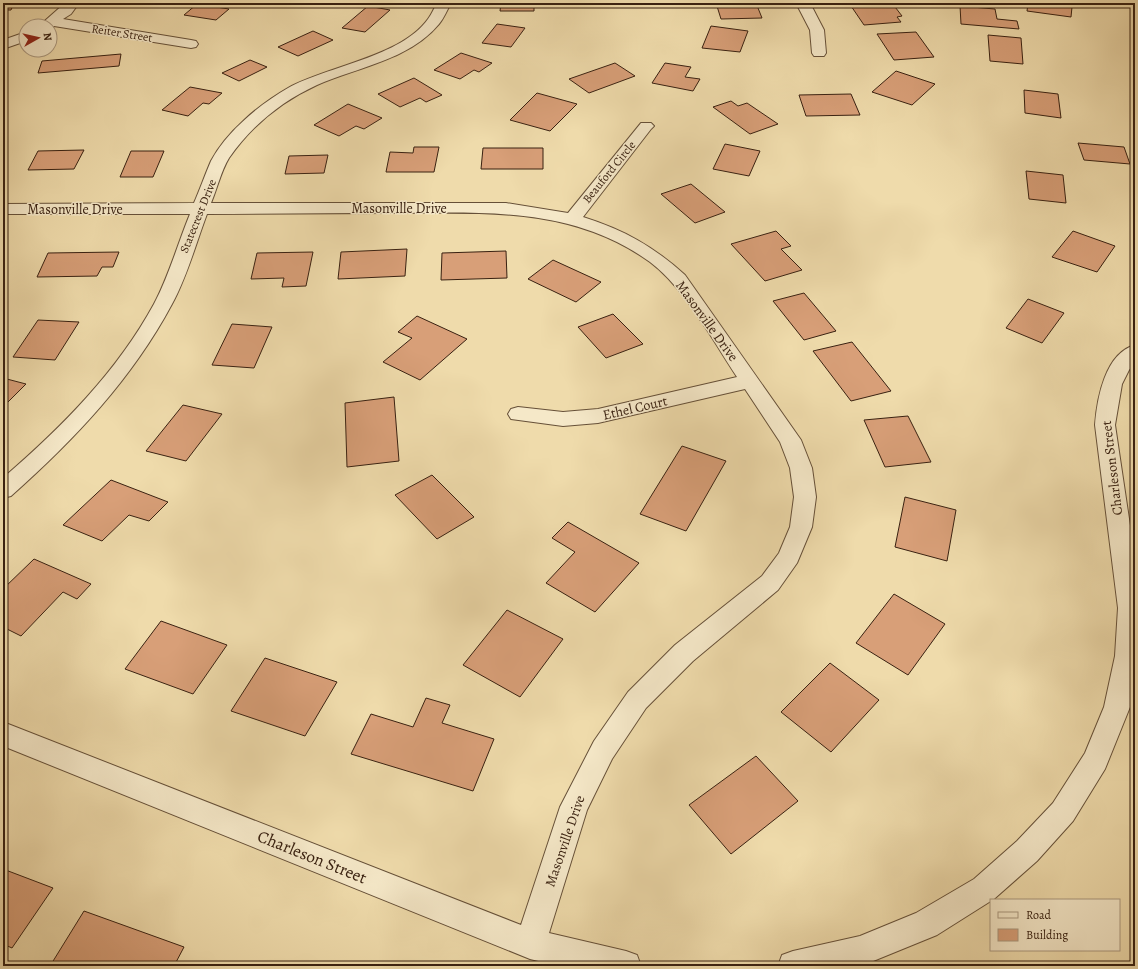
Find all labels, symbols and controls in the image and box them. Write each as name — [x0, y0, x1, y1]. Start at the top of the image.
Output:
north arrow — [18, 18, 58, 58]
street label: Reiter Street — [90, 20, 154, 46]
text: N — [39, 32, 55, 42]
street label: Beauford Circle — [579, 137, 639, 207]
street label: Statecrest Drive — [176, 177, 220, 255]
street label: Masonville Drive — [351, 199, 447, 218]
street label: Masonville Drive — [27, 200, 123, 219]
street label: Masonville Drive — [671, 277, 743, 365]
street label: Ethel Court — [601, 391, 670, 425]
street label: Charleson Street — [1097, 419, 1127, 516]
street label: Masonville Drive — [540, 793, 590, 889]
street label: Charleson Street — [254, 825, 370, 889]
legend — [990, 899, 1120, 951]
text: Road — [1026, 907, 1052, 923]
text: Building — [1026, 927, 1068, 943]

